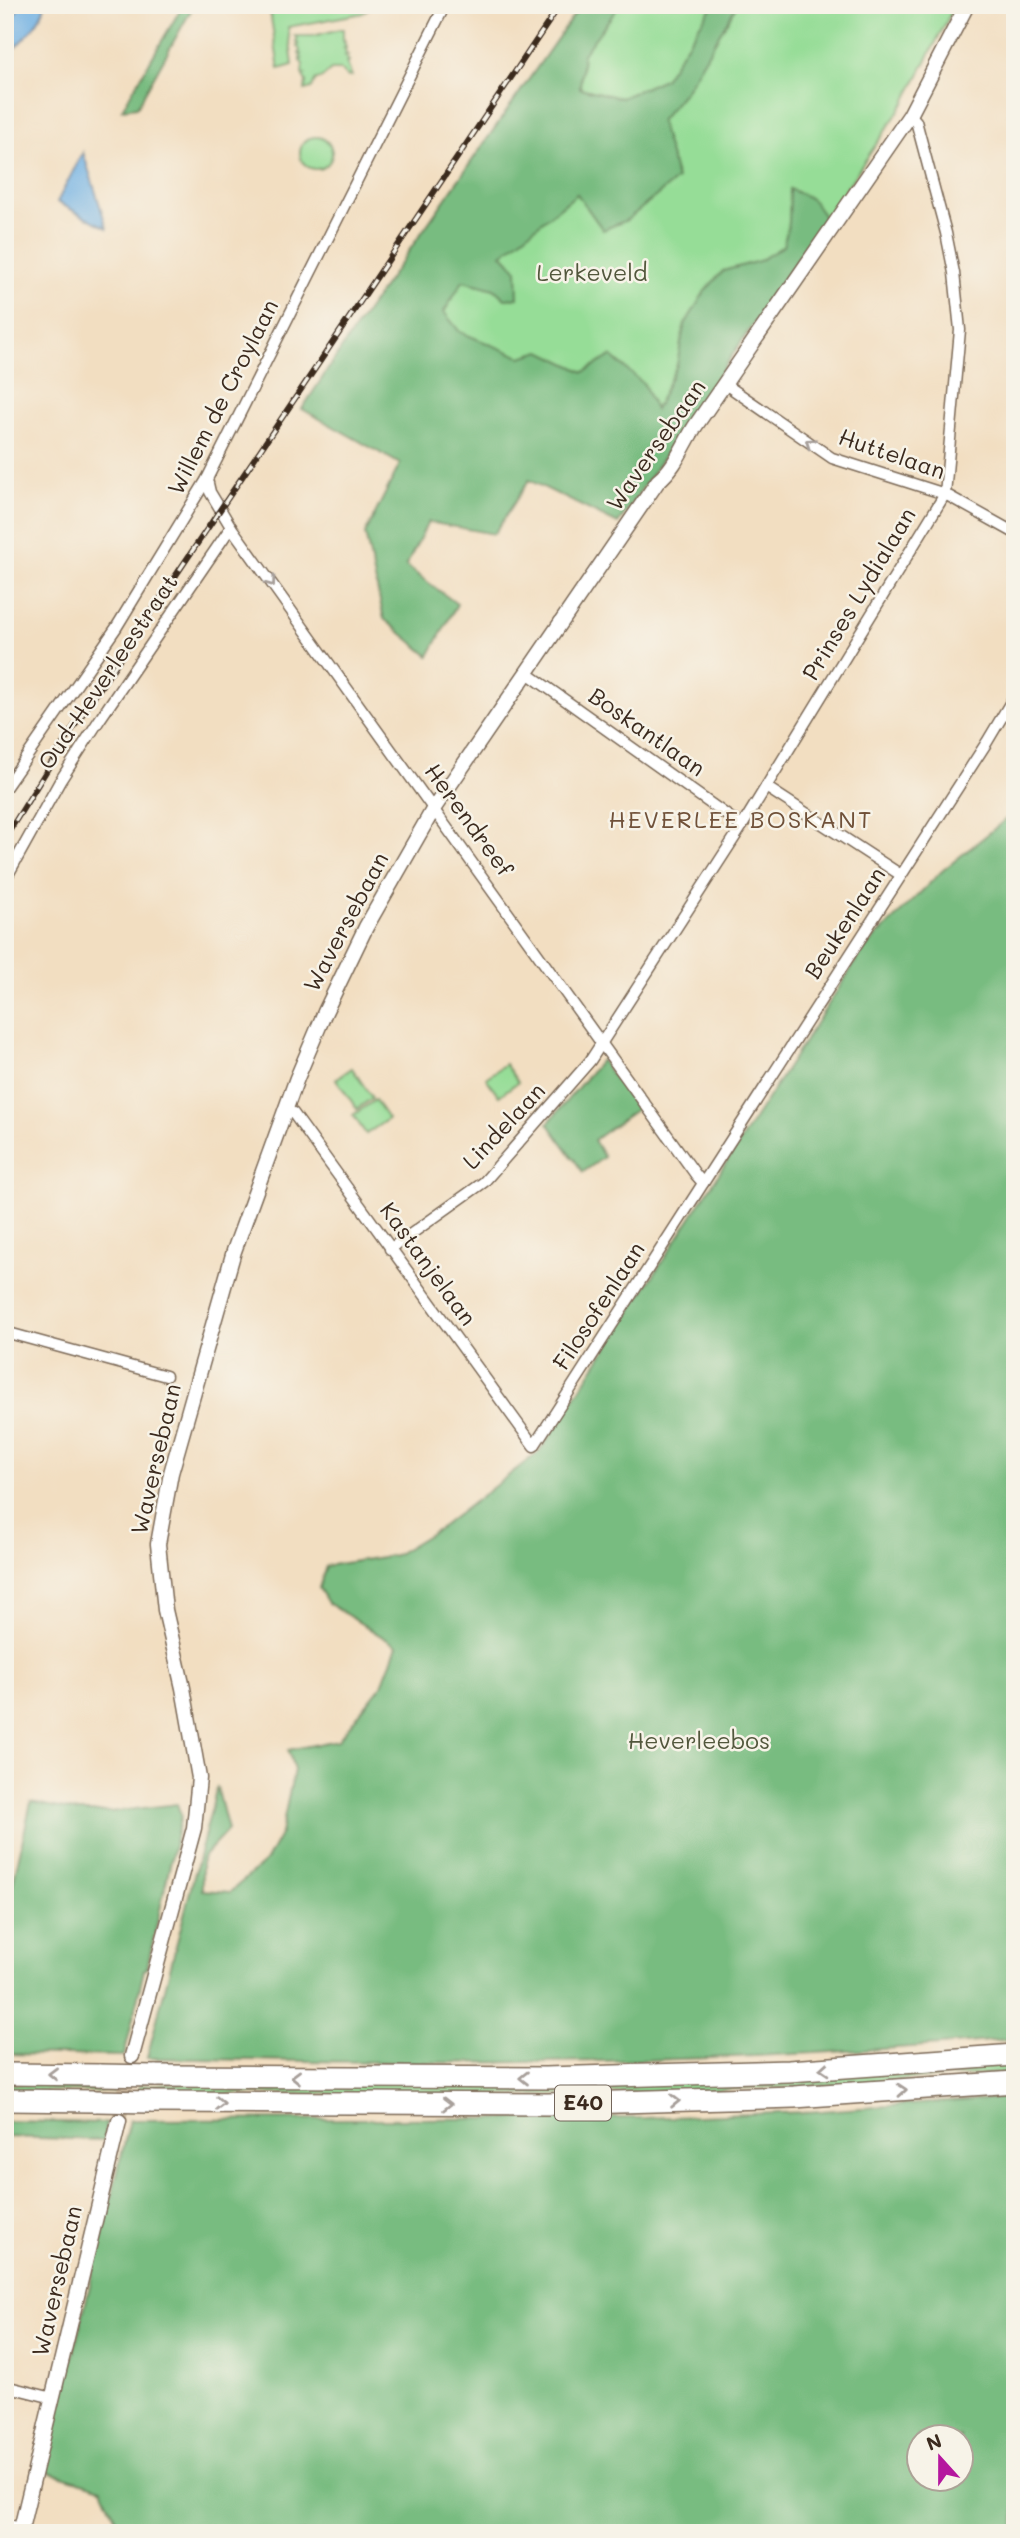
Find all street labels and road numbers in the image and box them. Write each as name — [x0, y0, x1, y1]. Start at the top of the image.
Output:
street label: Willem de Croylaan — [160, 294, 284, 499]
street label: Waversebaan — [599, 373, 712, 516]
street label: Huttelaan — [835, 421, 950, 485]
street label: Prinses Lydialaan — [795, 502, 922, 685]
street label: Oud-Heverleestraat — [31, 568, 184, 775]
street label: Boskantlaan — [583, 680, 712, 782]
street label: Herendreef — [419, 757, 522, 883]
street label: Waversebaan — [296, 847, 394, 997]
street label: Beukenlaan — [797, 861, 891, 984]
street label: Lindelaan — [456, 1076, 551, 1175]
street label: Kastanjelaan — [374, 1196, 484, 1331]
street label: Filosofenlaan — [545, 1236, 651, 1375]
street label: Waversebaan — [123, 1380, 187, 1537]
road number: E40 — [555, 2086, 611, 2120]
street label: Waversebaan — [24, 2202, 88, 2359]

